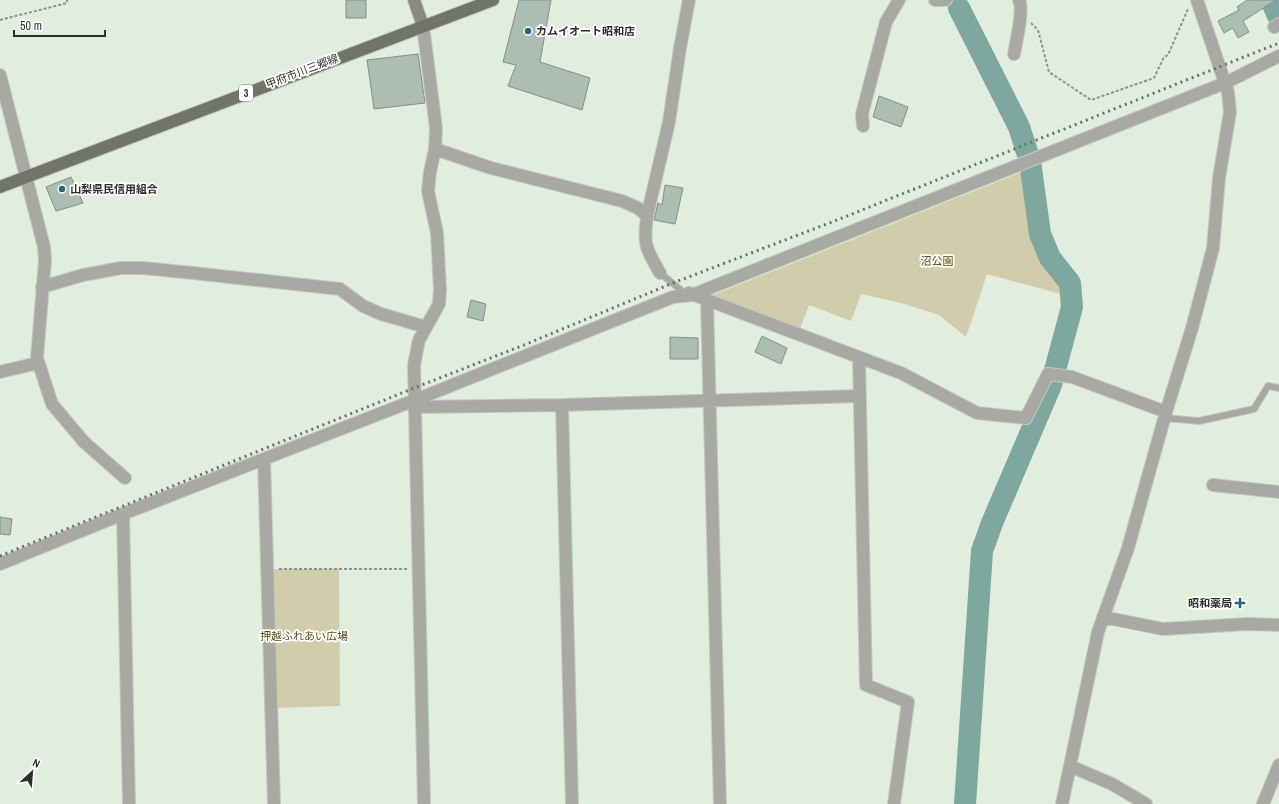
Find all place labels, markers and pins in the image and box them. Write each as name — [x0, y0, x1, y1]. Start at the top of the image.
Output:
place label: カムイオート昭和店 — [536, 24, 635, 38]
marker: カムイオート昭和店 — [523, 26, 533, 36]
place label: 山梨県民信用組合 — [70, 182, 158, 196]
marker: 山梨県民信用組合 — [57, 184, 67, 194]
place label: 昭和薬局 — [1188, 596, 1232, 610]
marker: 昭和薬局 — [1235, 598, 1245, 608]

